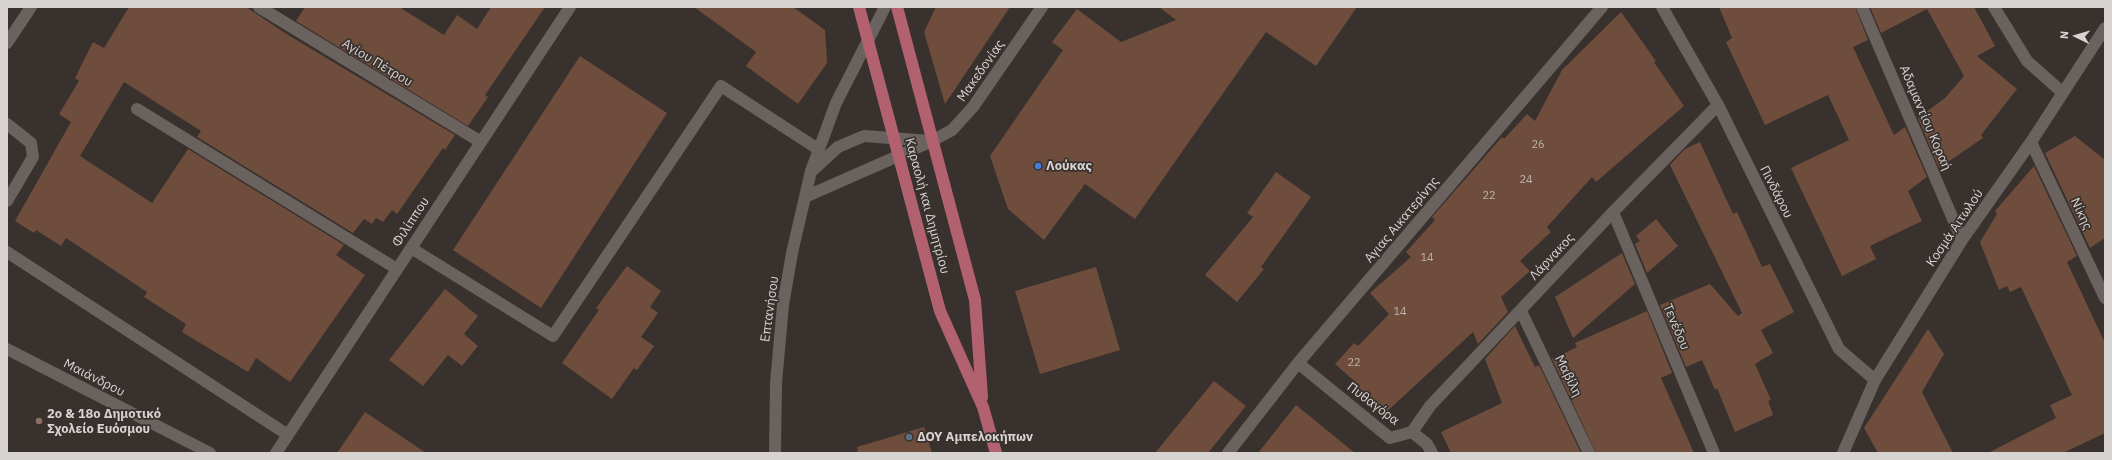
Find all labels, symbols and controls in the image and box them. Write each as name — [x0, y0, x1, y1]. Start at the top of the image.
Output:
north arrow — [2056, 16, 2096, 56]
text: N — [2057, 30, 2071, 40]
street label: Αγίου Πέτρου — [339, 36, 415, 90]
street label: Μακεδονίας — [954, 37, 1008, 105]
street label: Αδαμαντίου Κοραή — [1896, 63, 1954, 173]
street label: Καραολή και Δημητρίου — [901, 136, 953, 276]
house number: 26 — [1531, 138, 1545, 152]
place label: Λούκας — [1046, 158, 1092, 174]
marker: Λούκας — [1033, 161, 1043, 171]
street label: Πινδάρου — [1756, 163, 1796, 221]
house number: 24 — [1519, 173, 1533, 187]
street label: Αγιας Αικατερίνης — [1362, 174, 1442, 266]
street label: Κοσμά Αιτωλού — [1923, 186, 1987, 270]
house number: 22 — [1482, 189, 1496, 203]
street label: Φιλίππου — [389, 194, 433, 250]
street label: Νίκης — [2067, 195, 2095, 233]
street label: Λάρνακος — [1526, 230, 1578, 284]
house number: 14 — [1420, 251, 1434, 265]
street label: Επτανήσου — [758, 275, 782, 343]
street label: Τενέδου — [1659, 302, 1693, 352]
house number: 14 — [1393, 305, 1407, 319]
street label: Μαβίλη — [1551, 353, 1585, 399]
street label: Μαιάνδρου — [61, 356, 127, 400]
house number: 22 — [1347, 356, 1361, 370]
street label: Πυθαγόρα — [1344, 379, 1402, 429]
place label: 2ο & 18ο Δημοτικό Σχολείο Ευόσμου — [47, 406, 161, 437]
marker: 2ο & 18ο Δημοτικό Σχολείο Ευόσμου — [34, 416, 44, 426]
place label: ΔΟΥ Αμπελοκήπων — [917, 429, 1033, 445]
marker: ΔΟΥ Αμπελοκήπων — [904, 432, 914, 442]

